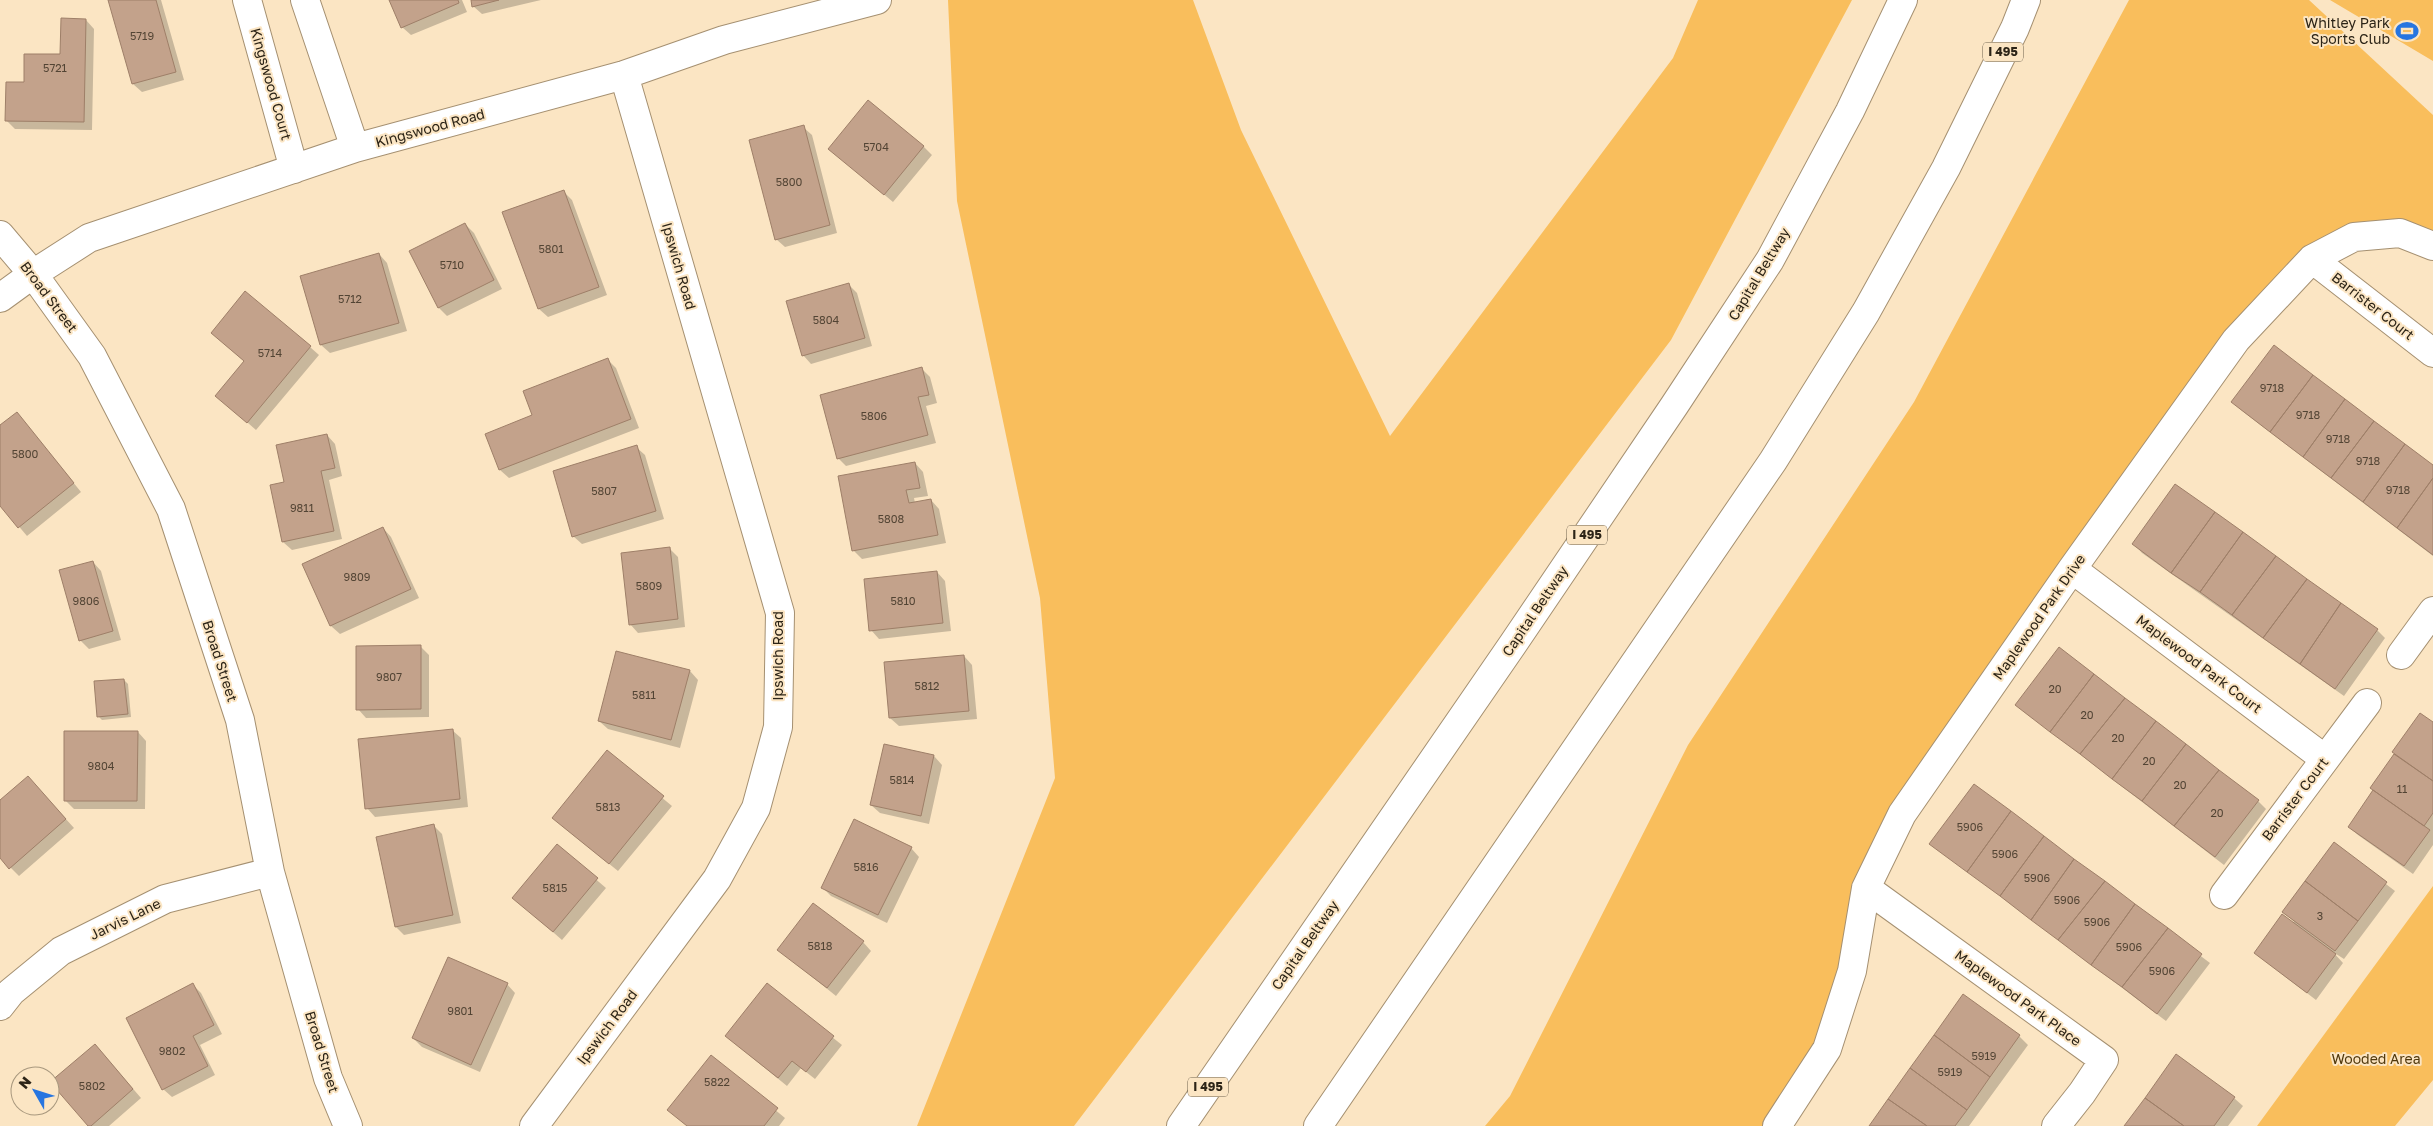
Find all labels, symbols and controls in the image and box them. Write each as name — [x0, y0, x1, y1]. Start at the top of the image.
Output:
place label: Whitley Park Sports Club — [2305, 14, 2390, 47]
sports icon: Whitley Park Sports Club — [2394, 18, 2420, 44]
street label: Kingswood Court — [247, 26, 296, 142]
house number: 5719 — [130, 29, 154, 42]
road number: I 495 — [1983, 42, 2023, 62]
house number: 5721 — [43, 61, 67, 74]
street label: Kingswood Road — [373, 105, 486, 150]
house number: 5704 — [863, 140, 889, 153]
house number: 5800 — [776, 175, 803, 188]
street label: Ipswich Road — [659, 220, 700, 311]
street label: Capital Beltway — [1724, 224, 1793, 323]
house number: 5801 — [538, 242, 564, 255]
street label: Broad Street — [17, 258, 82, 336]
house number: 5710 — [440, 258, 464, 271]
street label: Barrister Court — [2329, 268, 2418, 343]
house number: 5712 — [338, 292, 362, 305]
house number: 5804 — [813, 313, 840, 326]
house number: 5714 — [258, 346, 282, 359]
house number: 9718 — [2260, 381, 2285, 394]
house number: 9718 — [2296, 408, 2321, 421]
house number: 5806 — [861, 409, 888, 422]
house number: 9718 — [2326, 432, 2351, 445]
house number: 5800 — [12, 447, 39, 460]
house number: 9718 — [2356, 454, 2381, 467]
house number: 9718 — [2386, 483, 2411, 496]
house number: 5807 — [591, 484, 617, 497]
house number: 9811 — [290, 501, 314, 514]
house number: 5808 — [878, 512, 905, 525]
road number: I 495 — [1567, 526, 1607, 544]
street label: Maplewood Park Drive — [1989, 551, 2088, 683]
street label: Capital Beltway — [1498, 562, 1571, 659]
house number: 9809 — [344, 570, 370, 583]
house number: 5809 — [636, 579, 662, 592]
house number: 9806 — [73, 594, 100, 607]
house number: 5810 — [890, 594, 916, 607]
street label: Ipswich Road — [769, 611, 786, 701]
street label: Maplewood Park Court — [2133, 611, 2265, 716]
street label: Broad Street — [199, 618, 242, 704]
house number: 9807 — [376, 670, 402, 683]
house number: 5812 — [915, 679, 939, 692]
house number: 20 — [2048, 682, 2062, 695]
house number: 5811 — [632, 688, 656, 701]
house number: 20 — [2080, 708, 2094, 721]
house number: 20 — [2111, 731, 2125, 744]
house number: 20 — [2142, 754, 2156, 767]
street label: Barrister Court — [2258, 754, 2331, 844]
house number: 9804 — [88, 759, 115, 772]
house number: 5814 — [889, 773, 915, 786]
house number: 20 — [2173, 778, 2187, 791]
house number: 11 — [2397, 782, 2407, 795]
house number: 5813 — [596, 800, 620, 813]
house number: 20 — [2210, 806, 2224, 819]
house number: 5906 — [1957, 820, 1984, 833]
house number: 5906 — [1992, 847, 2019, 860]
house number: 5816 — [853, 860, 879, 873]
house number: 5906 — [2024, 871, 2051, 884]
house number: 5815 — [543, 881, 567, 894]
house number: 5906 — [2054, 893, 2081, 906]
street label: Jarvis Lane — [87, 894, 163, 943]
street label: Capital Beltway — [1267, 897, 1342, 993]
house number: 3 — [2317, 909, 2323, 922]
house number: 5906 — [2084, 915, 2111, 928]
house number: 5818 — [807, 939, 833, 952]
house number: 5906 — [2116, 940, 2143, 953]
street label: Maplewood Park Place — [1952, 946, 2085, 1049]
house number: 5906 — [2149, 964, 2176, 977]
street label: Ipswich Road — [573, 986, 640, 1068]
house number: 9801 — [447, 1004, 473, 1017]
street label: Broad Street — [302, 1009, 343, 1095]
house number: 9802 — [159, 1044, 185, 1057]
house number: 5919 — [1971, 1049, 1997, 1062]
park label: Wooded Area — [2331, 1050, 2421, 1067]
house number: 5919 — [1937, 1065, 1963, 1078]
north arrow — [10, 1066, 60, 1116]
text: N — [15, 1073, 34, 1092]
house number: 5822 — [704, 1075, 730, 1088]
road number: I 495 — [1188, 1078, 1228, 1096]
house number: 5802 — [79, 1079, 105, 1092]

